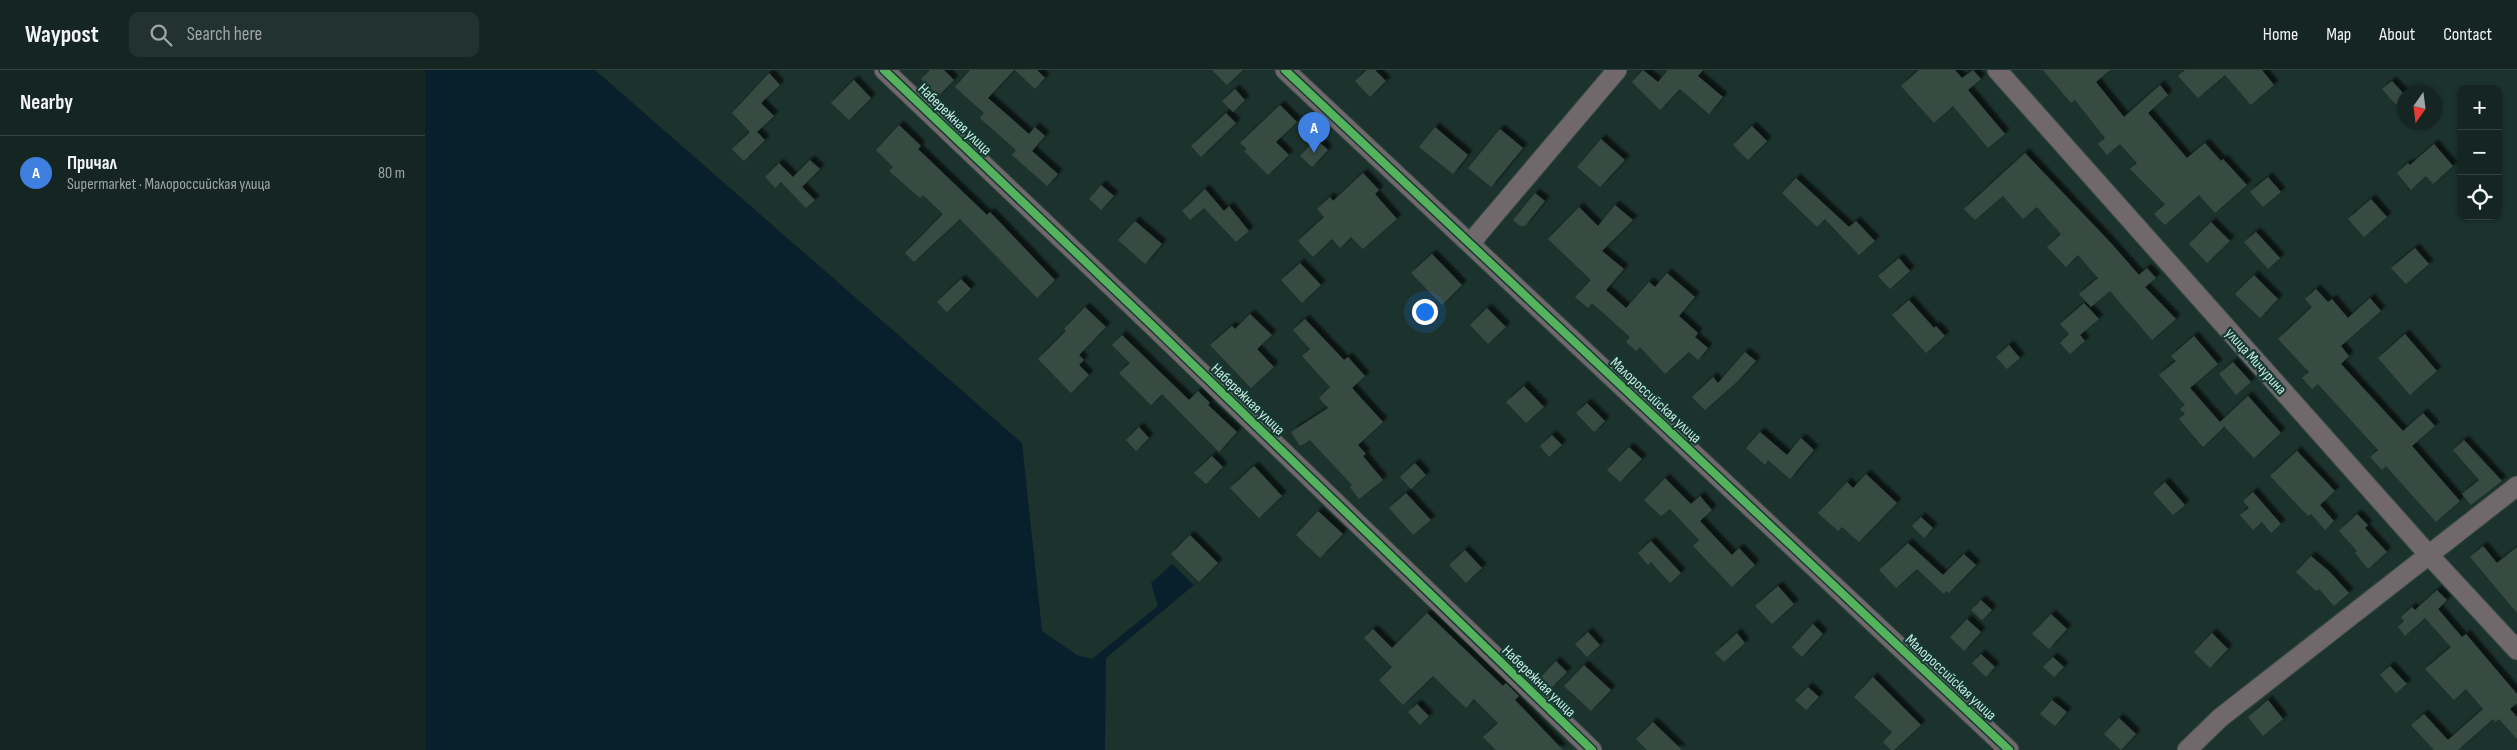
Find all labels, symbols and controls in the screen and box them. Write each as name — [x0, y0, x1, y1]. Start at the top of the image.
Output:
search box — [129, 12, 479, 57]
text: Waypost — [25, 20, 99, 49]
icon: search — [147, 21, 175, 49]
text: Search here — [187, 23, 262, 46]
text: Home — [2263, 24, 2298, 45]
text: Map — [2326, 24, 2351, 45]
text: About — [2379, 24, 2415, 45]
text: Contact — [2443, 24, 2492, 45]
street label: Набережная улица — [914, 79, 996, 160]
north arrow — [2397, 85, 2442, 130]
map controls — [2457, 85, 2502, 220]
button: + — [2457, 85, 2502, 130]
text: Nearby — [20, 90, 73, 115]
pin: A — [1298, 112, 1330, 153]
button: − — [2457, 130, 2502, 175]
text: Причал — [67, 152, 117, 175]
text: A — [32, 164, 40, 183]
text: 80 m — [378, 164, 405, 183]
text: Supermarket · Малороссийская улица — [67, 175, 271, 194]
button: locate — [2457, 175, 2502, 220]
your location — [1412, 299, 1438, 325]
street label: улица Мичурина — [2221, 324, 2291, 399]
street label: Малороссийская улица — [1606, 353, 1705, 448]
street label: Набережная улица — [1207, 359, 1289, 440]
street label: Малороссийская улица — [1901, 630, 2000, 725]
street label: Набережная улица — [1498, 641, 1580, 722]

